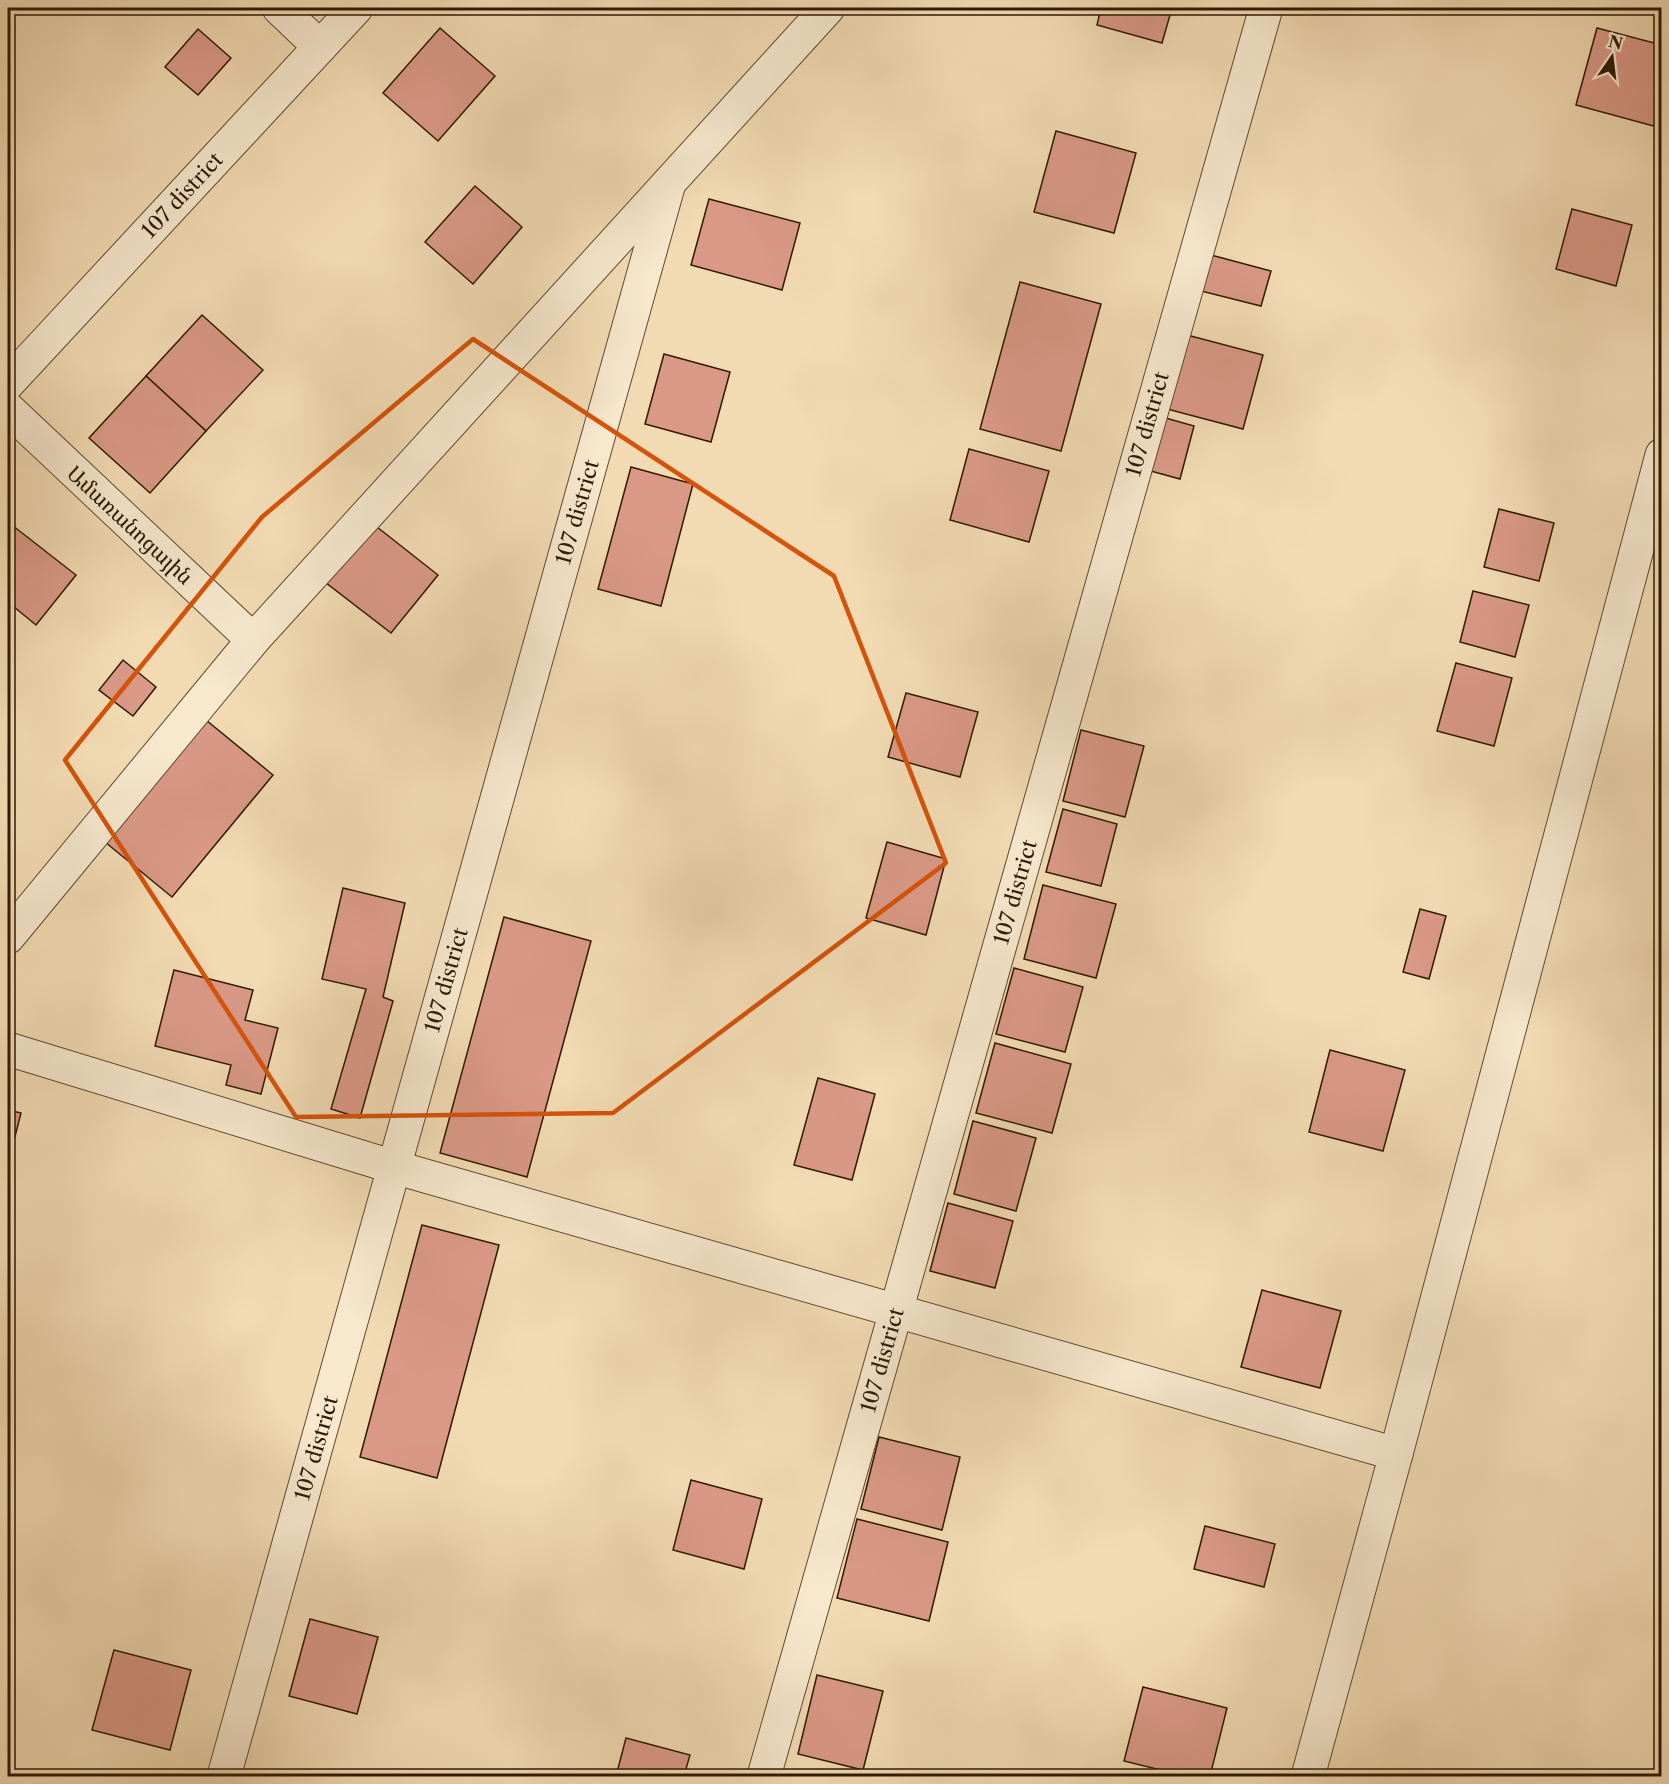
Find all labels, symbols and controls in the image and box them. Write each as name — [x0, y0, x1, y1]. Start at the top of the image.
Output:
north arrow — [1582, 27, 1642, 87]
text: N — [1606, 31, 1625, 54]
street label: 107 district — [136, 147, 228, 243]
street label: 107 district — [1120, 368, 1174, 479]
street label: 107 district — [550, 456, 604, 567]
street label: Ամառանոցային — [61, 461, 198, 590]
street label: 107 district — [988, 836, 1042, 947]
street label: 107 district — [419, 924, 473, 1035]
street label: 107 district — [855, 1304, 909, 1415]
street label: 107 district — [289, 1392, 343, 1503]

